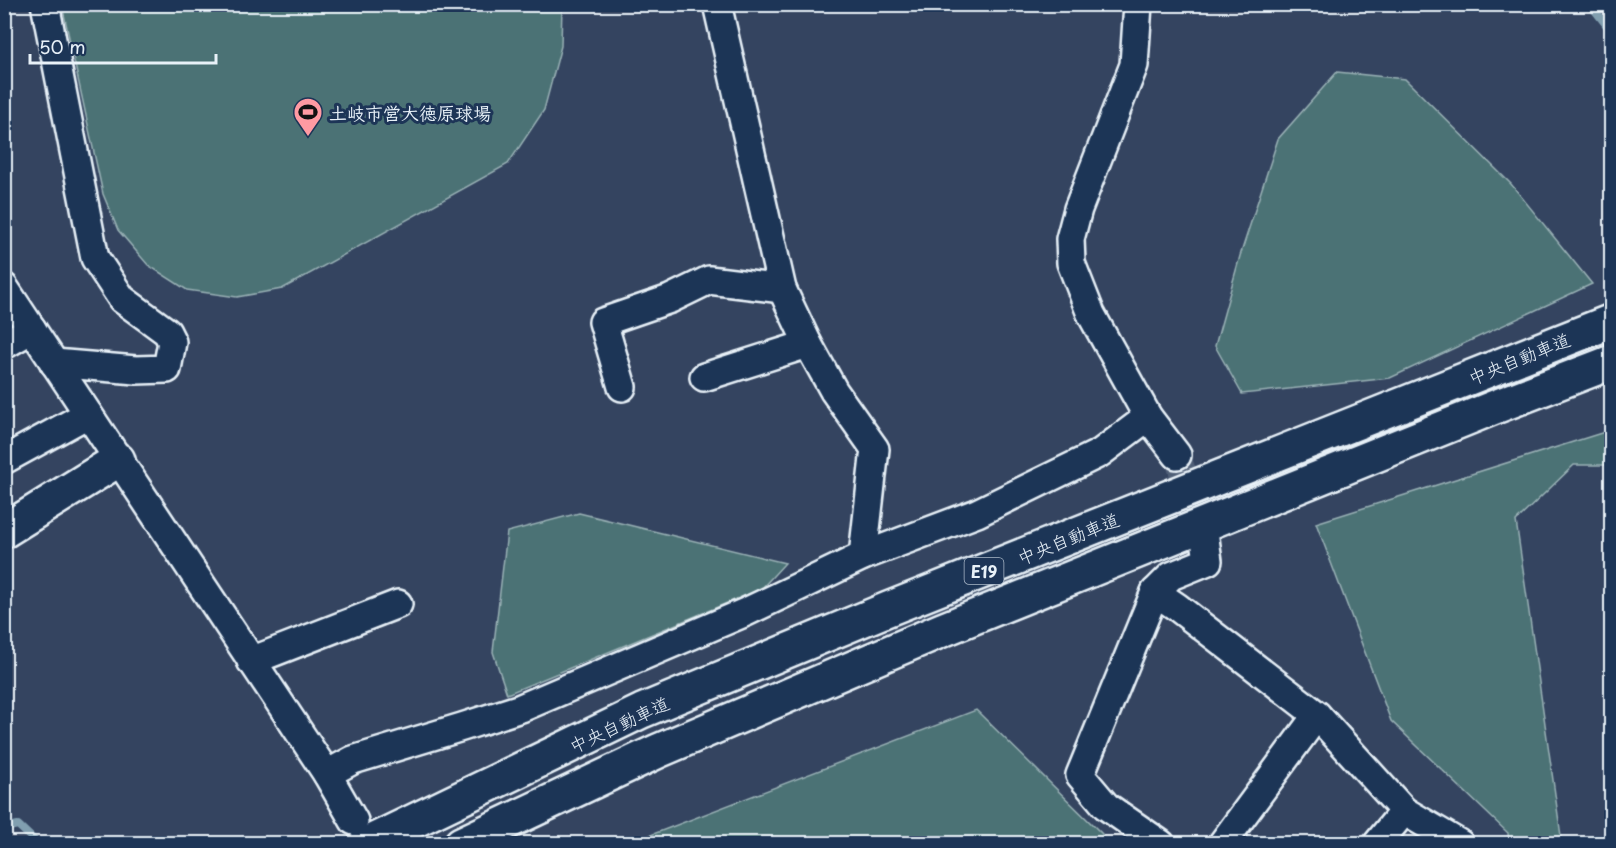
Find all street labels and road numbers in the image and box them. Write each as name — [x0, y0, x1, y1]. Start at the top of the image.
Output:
street label: 中央自動車道 — [1464, 325, 1574, 391]
street label: 中央自動車道 — [1013, 505, 1123, 571]
road number: E19 — [964, 558, 1004, 584]
street label: 中央自動車道 — [564, 689, 674, 759]

